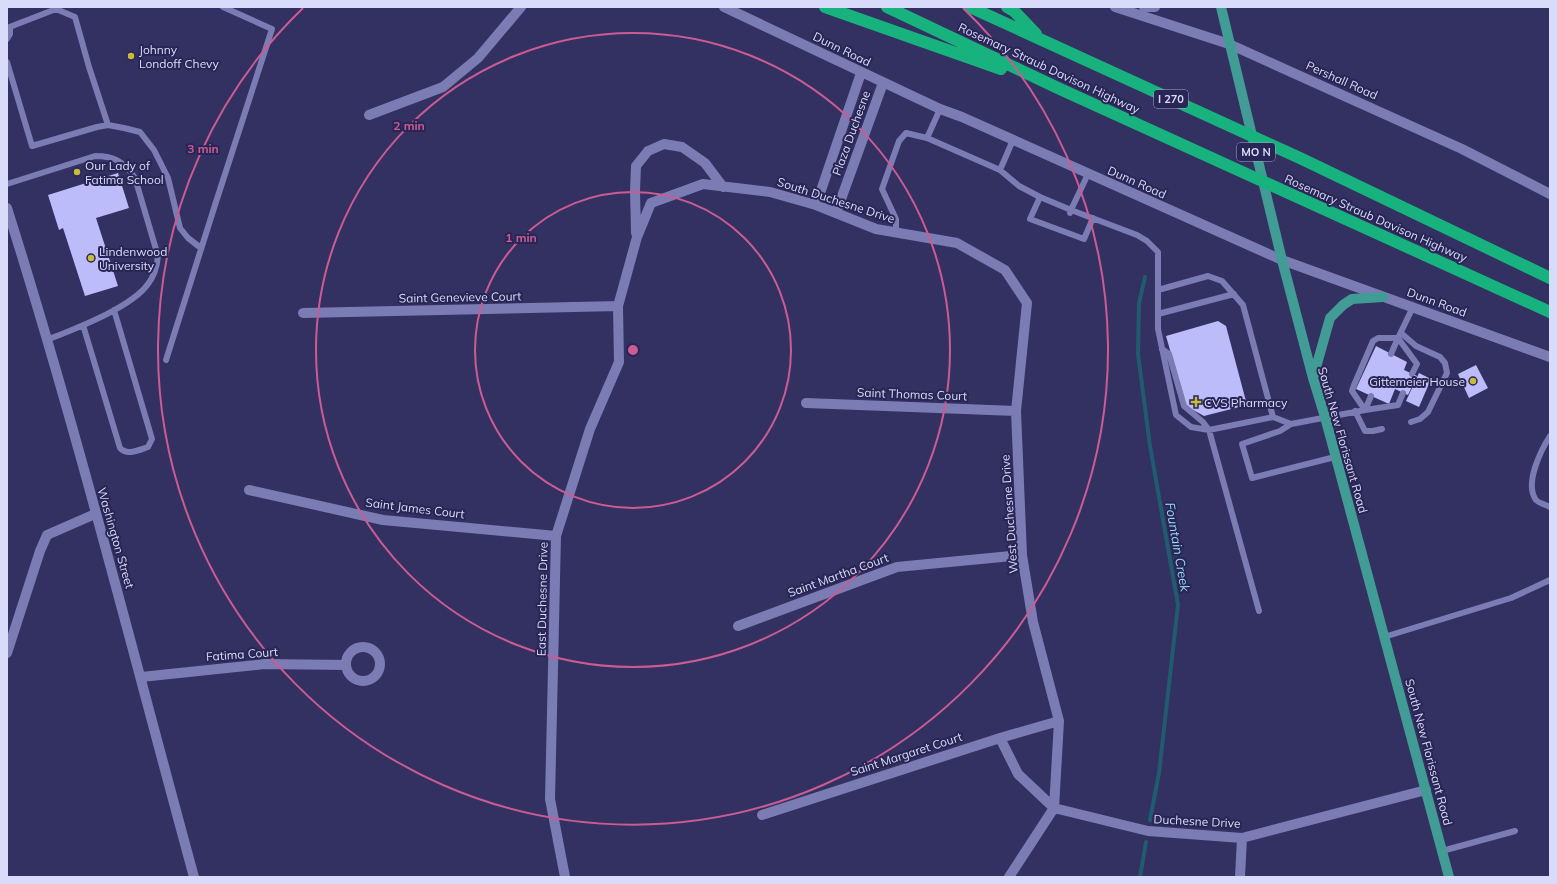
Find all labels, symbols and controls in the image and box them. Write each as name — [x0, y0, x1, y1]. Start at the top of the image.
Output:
street label: Rosemary Straub Davison Highway — [956, 19, 1143, 117]
street label: Dunn Road — [811, 29, 873, 69]
place label: Johnny Londoff Chevy — [139, 42, 220, 71]
marker: Johnny Londoff Chevy — [126, 51, 136, 61]
street label: Pershall Road — [1304, 58, 1380, 102]
street label: Plaza Duchesne — [829, 88, 873, 178]
road number: I 270 — [1154, 90, 1188, 108]
text: 2 min — [393, 118, 425, 133]
text: 3 min — [187, 141, 219, 156]
road number: MO N — [1237, 143, 1275, 161]
place label: Our Lady of Fatima School — [85, 158, 164, 187]
street label: Dunn Road — [1105, 162, 1169, 202]
marker: Our Lady of Fatima School — [72, 167, 82, 177]
street label: Rosemary Straub Davison Highway — [1282, 171, 1470, 265]
street label: South Duchesne Drive — [775, 174, 897, 226]
text: 1 min — [505, 230, 537, 245]
place label: Lindenwood University — [99, 244, 167, 273]
marker: Lindenwood University — [86, 253, 96, 263]
street label: Dunn Road — [1405, 284, 1469, 320]
street label: Saint Genevieve Court — [399, 288, 521, 306]
centre of rings — [626, 343, 640, 357]
street label: South New Florissant Road — [1315, 365, 1371, 515]
place label: Gittemeier House — [1369, 374, 1465, 389]
marker: Gittemeier House — [1468, 376, 1478, 386]
street label: Saint Thomas Court — [857, 385, 967, 403]
place label: CVS Pharmacy — [1204, 395, 1288, 410]
marker: CVS Pharmacy — [1191, 397, 1201, 407]
street label: West Duchesne Drive — [997, 454, 1021, 574]
street label: Washington Street — [94, 486, 138, 590]
street label: Saint James Court — [365, 494, 465, 522]
water label: Fountain Creek — [1162, 501, 1194, 593]
street label: East Duchesne Drive — [534, 542, 550, 656]
street label: Saint Martha Court — [786, 550, 890, 600]
street label: Fatima Court — [206, 644, 278, 664]
street label: South New Florissant Road — [1402, 677, 1456, 827]
street label: Saint Margaret Court — [848, 729, 964, 779]
street label: Duchesne Drive — [1153, 811, 1241, 831]

